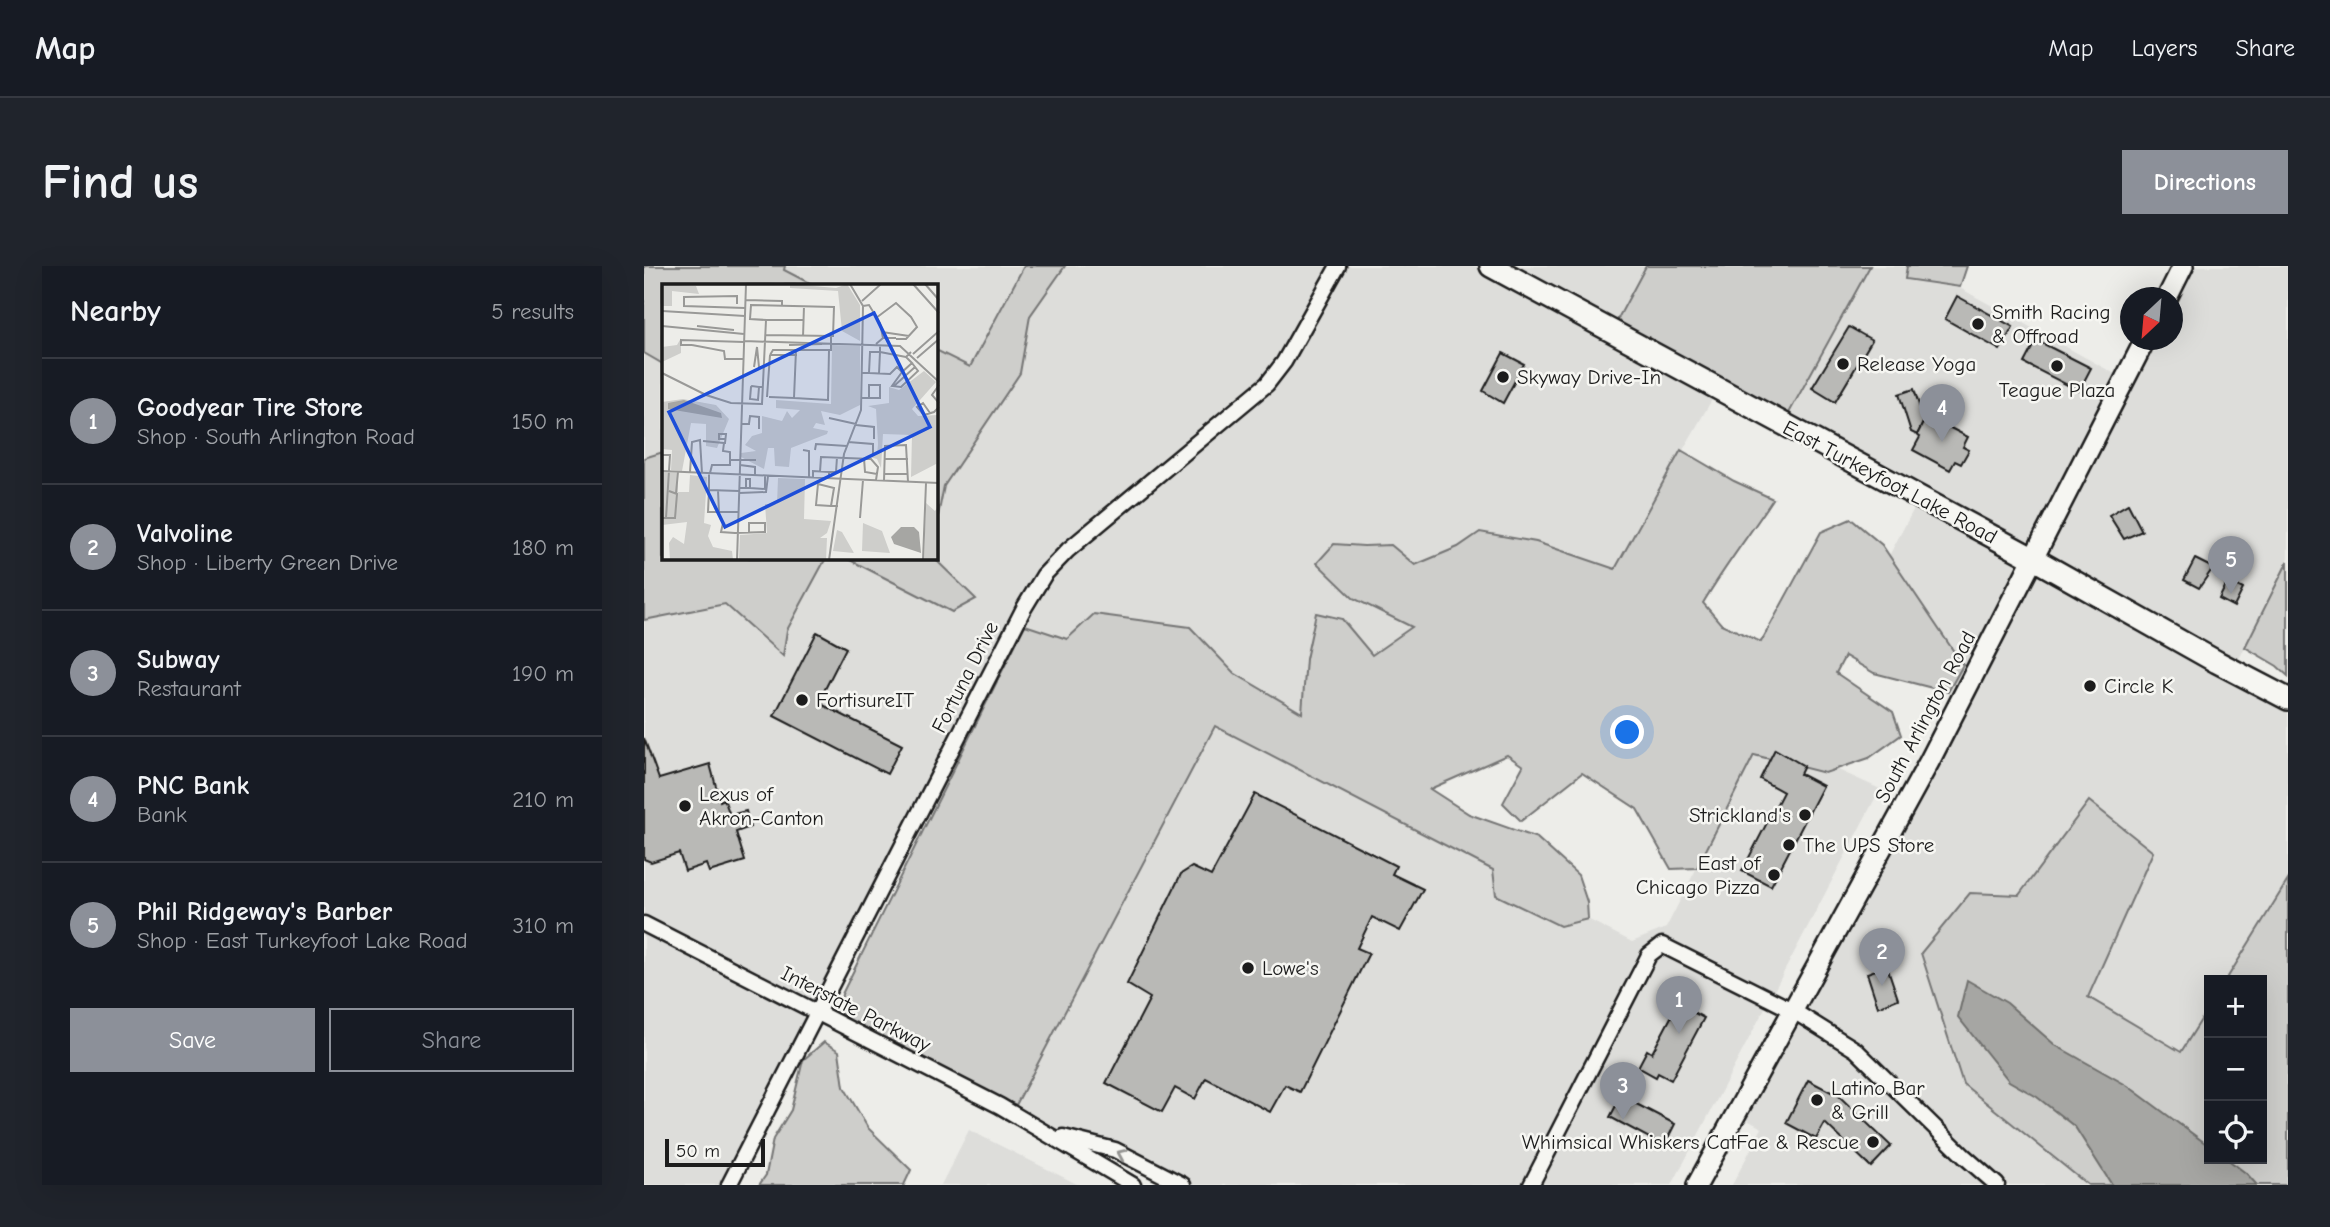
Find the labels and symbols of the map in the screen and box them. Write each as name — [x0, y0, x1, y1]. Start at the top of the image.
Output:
inset map — [662, 284, 938, 560]
north arrow — [2120, 287, 2183, 350]
place label: Smith Racing & Offroad — [1992, 300, 2111, 348]
marker: Smith Racing & Offroad — [1970, 316, 1986, 332]
place label: Release Yoga — [1857, 352, 1976, 376]
marker: Release Yoga — [1835, 356, 1851, 372]
marker: Teague Plaza — [2049, 358, 2065, 374]
place label: Skyway Drive-In — [1517, 365, 1661, 389]
marker: Skyway Drive-In — [1495, 369, 1511, 385]
place label: Teague Plaza — [1999, 378, 2115, 402]
pin: 4 — [1919, 384, 1965, 442]
street label: East Turkeyfoot Lake Road — [1779, 415, 2001, 549]
pin: 5 — [2208, 536, 2254, 594]
street label: Fortuna Drive — [927, 617, 1003, 737]
street label: South Arlington Road — [1870, 627, 1980, 807]
place label: Circle K — [2104, 674, 2174, 698]
marker: Circle K — [2082, 678, 2098, 694]
place label: FortisureIT — [816, 688, 914, 712]
marker: FortisureIT — [794, 692, 810, 708]
your location — [1610, 715, 1644, 749]
place label: Lexus of Akron-Canton — [699, 782, 824, 830]
marker: Lexus of Akron-Canton — [677, 798, 693, 814]
place label: Strickland's — [1689, 803, 1791, 827]
marker: Strickland's — [1797, 807, 1813, 823]
place label: The UPS Store — [1803, 833, 1934, 857]
marker: The UPS Store — [1781, 837, 1797, 853]
place label: East of Chicago Pizza — [1636, 851, 1761, 899]
marker: East of Chicago Pizza — [1766, 867, 1782, 883]
pin: 2 — [1859, 928, 1905, 986]
place label: Lowe's — [1262, 956, 1319, 980]
marker: Lowe's — [1240, 960, 1256, 976]
street label: Interstate Parkway — [777, 961, 935, 1057]
pin: 1 — [1656, 976, 1702, 1034]
pin: 3 — [1600, 1062, 1646, 1120]
place label: Latino Bar & Grill — [1831, 1076, 1925, 1124]
marker: Latino Bar & Grill — [1809, 1092, 1825, 1108]
place label: Whimsical Whiskers CatFae & Rescue — [1522, 1130, 1859, 1154]
marker: Whimsical Whiskers CatFae & Rescue — [1865, 1134, 1881, 1150]
scale bar — [665, 1136, 765, 1168]
one-way arrow — [1117, 1148, 1129, 1162]

